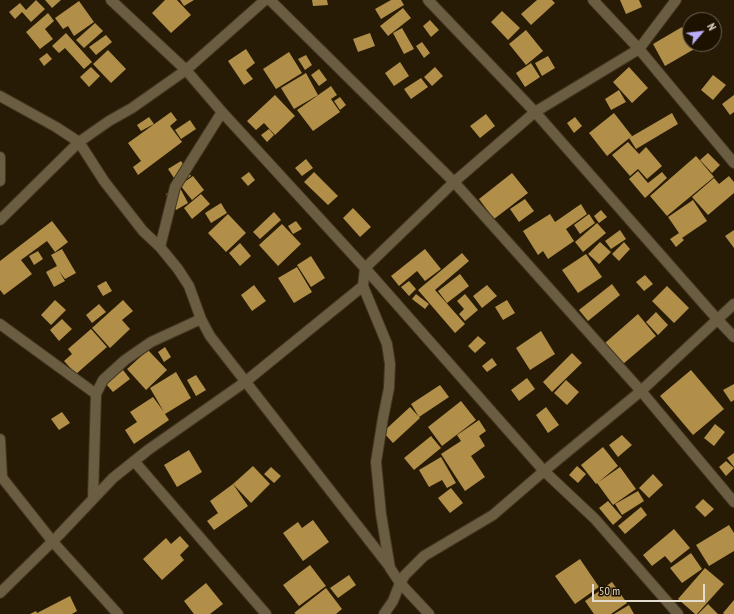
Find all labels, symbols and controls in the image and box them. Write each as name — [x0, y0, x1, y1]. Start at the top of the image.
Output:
north arrow — [682, 12, 722, 52]
text: N — [704, 21, 719, 33]
scale bar — [594, 576, 707, 602]
text: 50 m — [599, 583, 620, 598]

